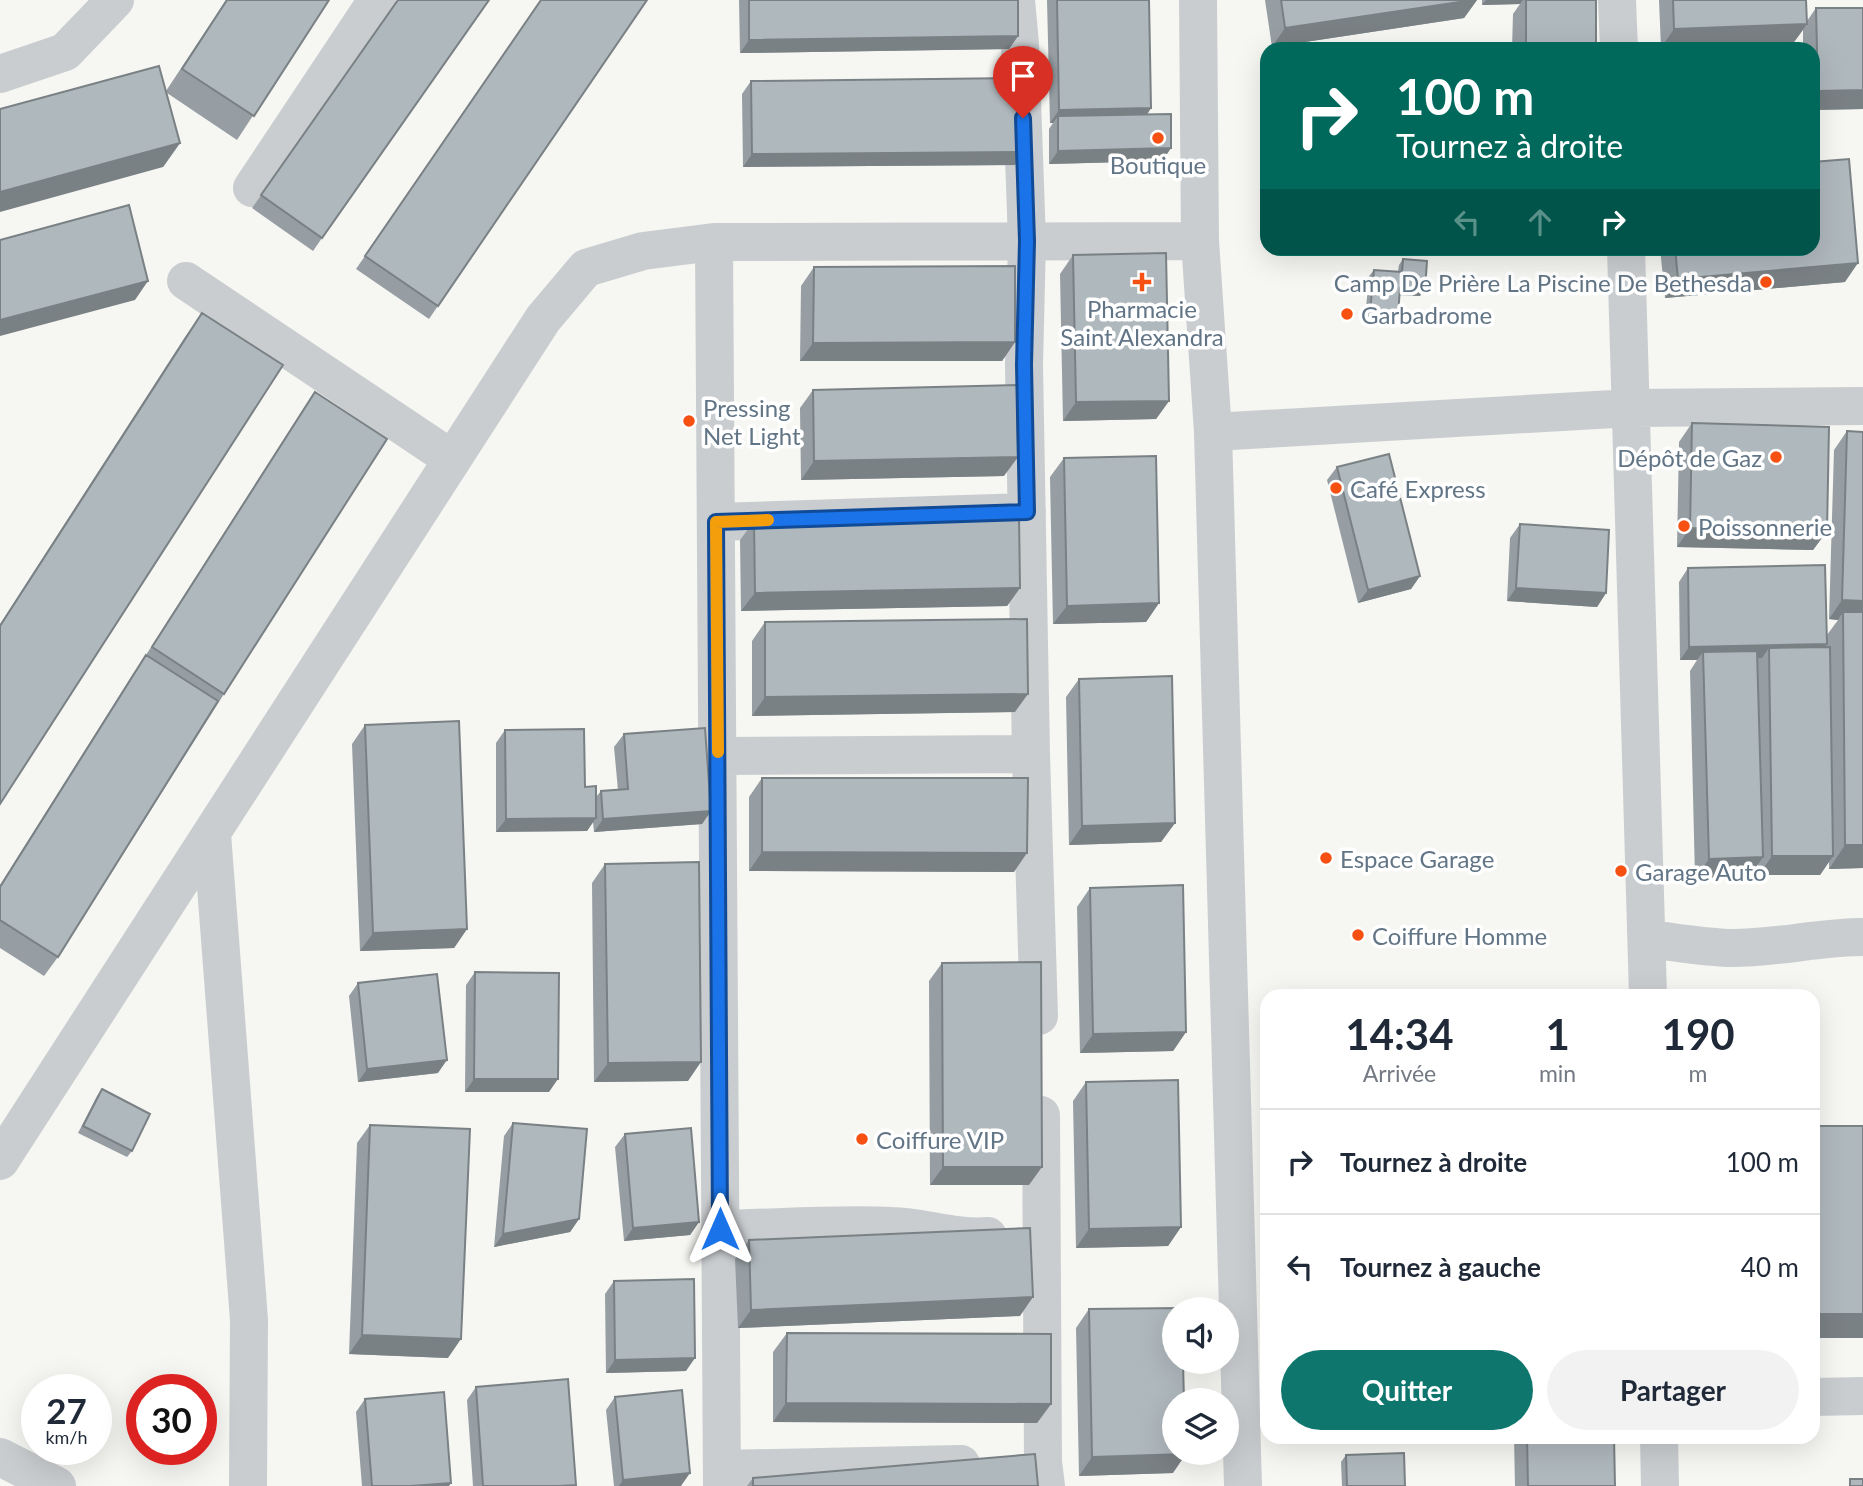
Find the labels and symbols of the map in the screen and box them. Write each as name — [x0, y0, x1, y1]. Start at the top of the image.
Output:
pin — [993, 46, 1053, 118]
marker: Boutique — [1150, 130, 1166, 146]
place label: Boutique — [1110, 150, 1206, 179]
place label: Camp De Prière La Piscine De Bethesda — [1334, 268, 1752, 297]
marker: Pharmacie Saint Alexandra — [1134, 274, 1150, 290]
marker: Camp De Prière La Piscine De Bethesda — [1758, 274, 1774, 290]
place label: Pharmacie Saint Alexandra — [1060, 294, 1224, 351]
place label: Garbadrome — [1361, 300, 1492, 329]
marker: Garbadrome — [1339, 306, 1355, 322]
place label: Pressing Net Light — [703, 393, 801, 450]
marker: Pressing Net Light — [681, 413, 697, 429]
place label: Dépôt de Gaz — [1617, 443, 1762, 472]
marker: Dépôt de Gaz — [1768, 449, 1784, 465]
place label: Café Express — [1350, 474, 1486, 503]
marker: Café Express — [1328, 480, 1344, 496]
place label: Poissonnerie — [1698, 512, 1832, 541]
marker: Poissonnerie — [1676, 518, 1692, 534]
place label: Espace Garage — [1340, 844, 1494, 873]
marker: Espace Garage — [1318, 850, 1334, 866]
place label: Garage Auto — [1635, 857, 1767, 886]
marker: Garage Auto — [1613, 863, 1629, 879]
place label: Coiffure Homme — [1372, 921, 1547, 950]
marker: Coiffure Homme — [1350, 927, 1366, 943]
place label: Coiffure VIP — [876, 1125, 1004, 1154]
marker: Coiffure VIP — [854, 1131, 870, 1147]
position arrow — [683, 1192, 757, 1266]
speed limit sign: 30 — [126, 1374, 217, 1465]

